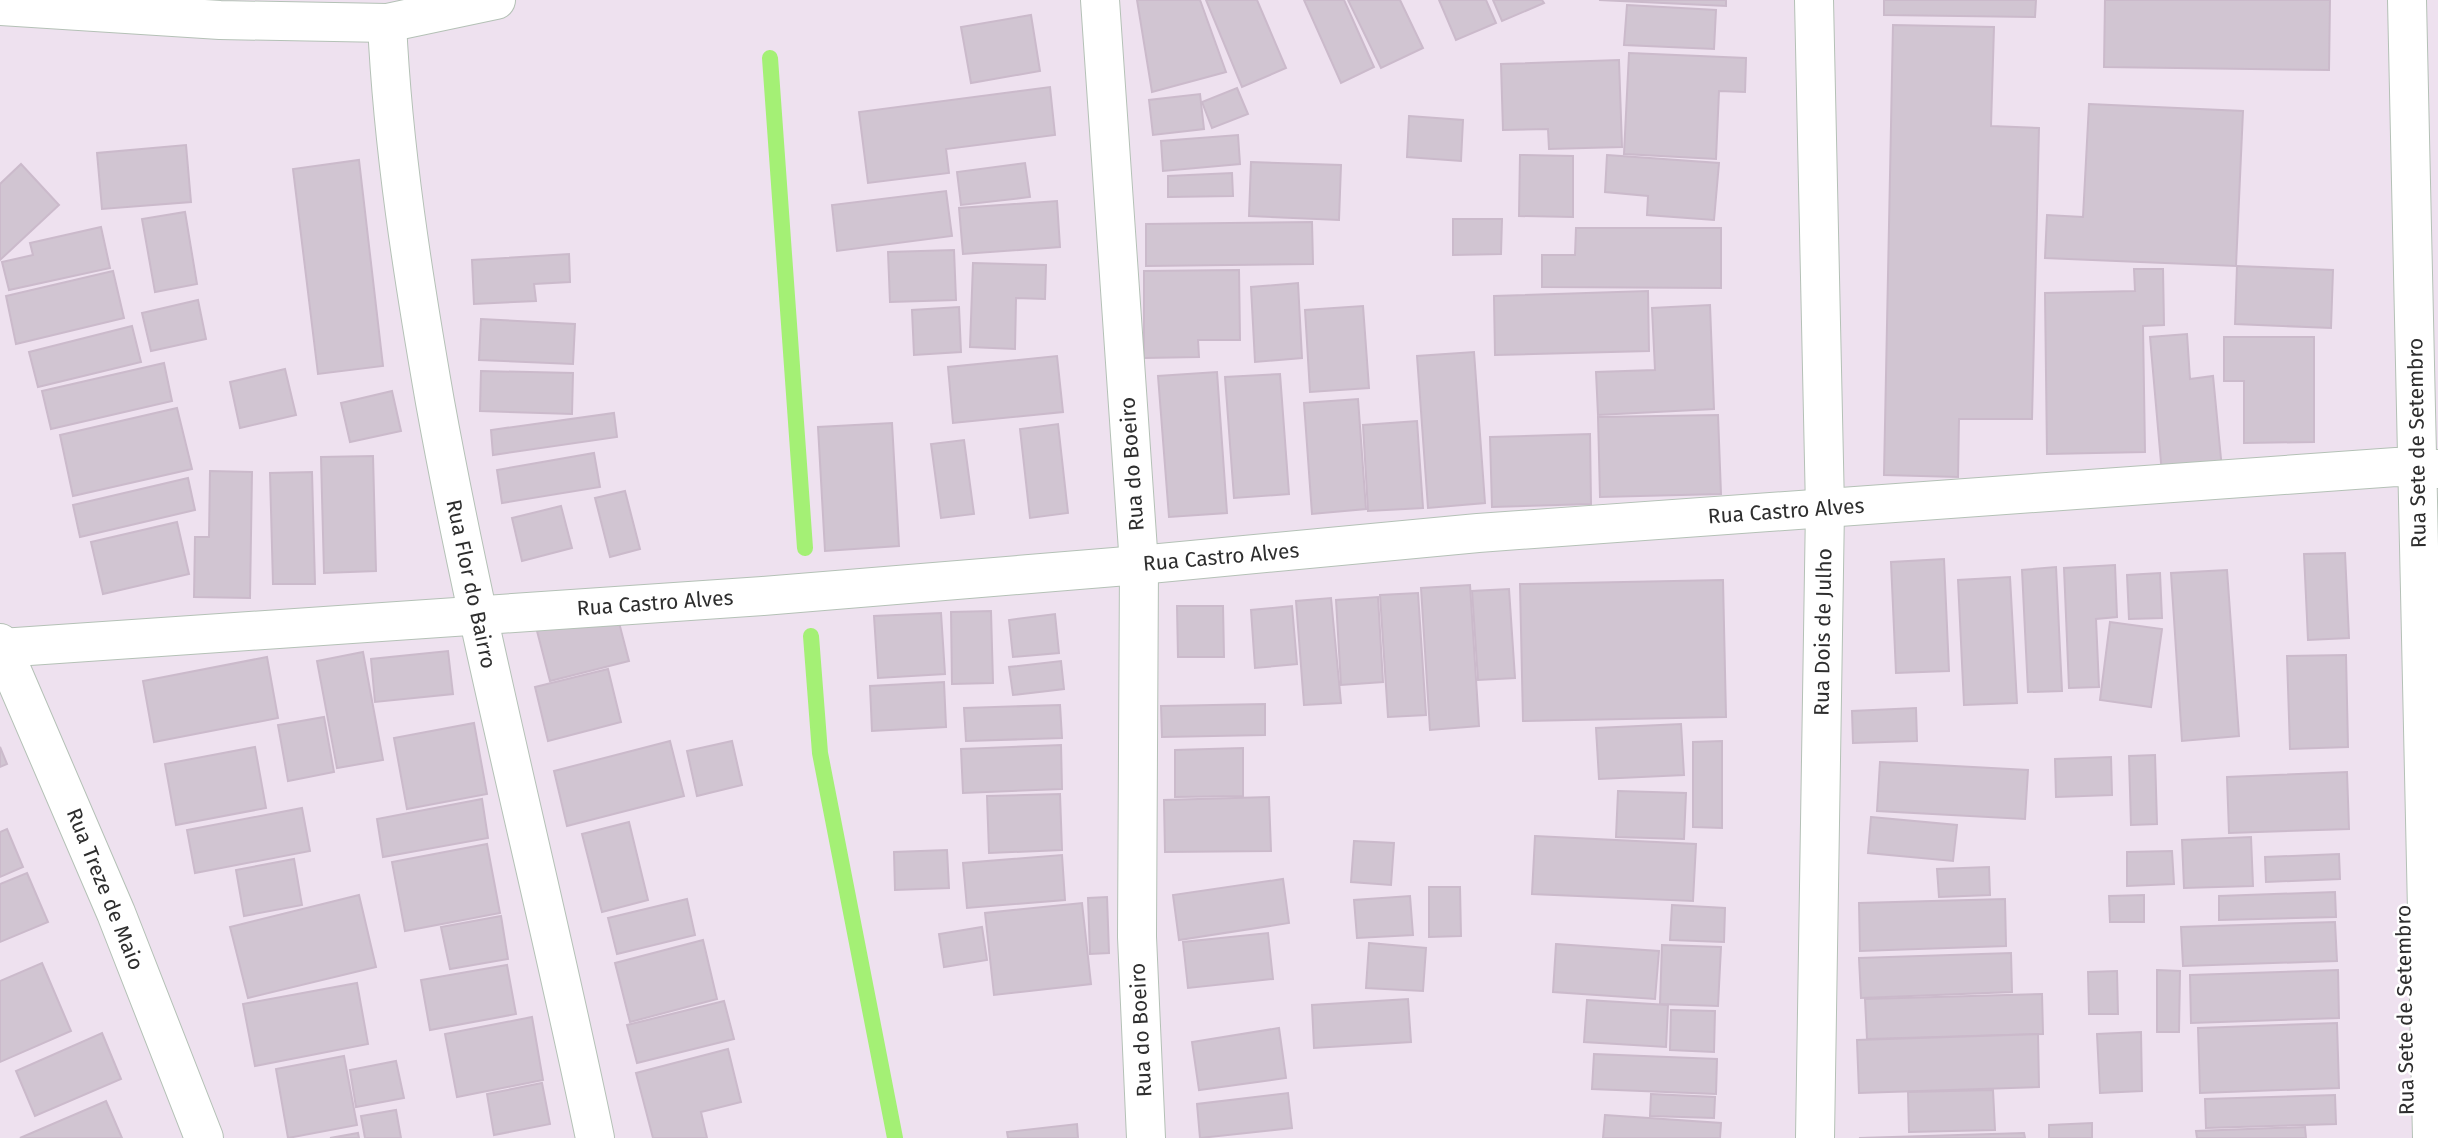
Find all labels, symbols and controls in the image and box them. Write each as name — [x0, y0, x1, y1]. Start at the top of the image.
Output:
street label: Rua Sete de Setembro — [2402, 338, 2432, 548]
street label: Rua do Boeiro — [1114, 396, 1150, 532]
street label: Rua Castro Alves — [1707, 493, 1865, 529]
street label: Rua Flor do Bairro — [440, 497, 502, 671]
street label: Rua Castro Alves — [1142, 537, 1300, 577]
street label: Rua Dois de Julho — [1809, 548, 1837, 716]
street label: Rua Castro Alves — [576, 585, 734, 621]
street label: Rua Treze de Maio — [61, 804, 149, 974]
street label: Rua Sete de Setembro — [2390, 905, 2420, 1115]
street label: Rua do Boeiro — [1124, 962, 1158, 1098]

